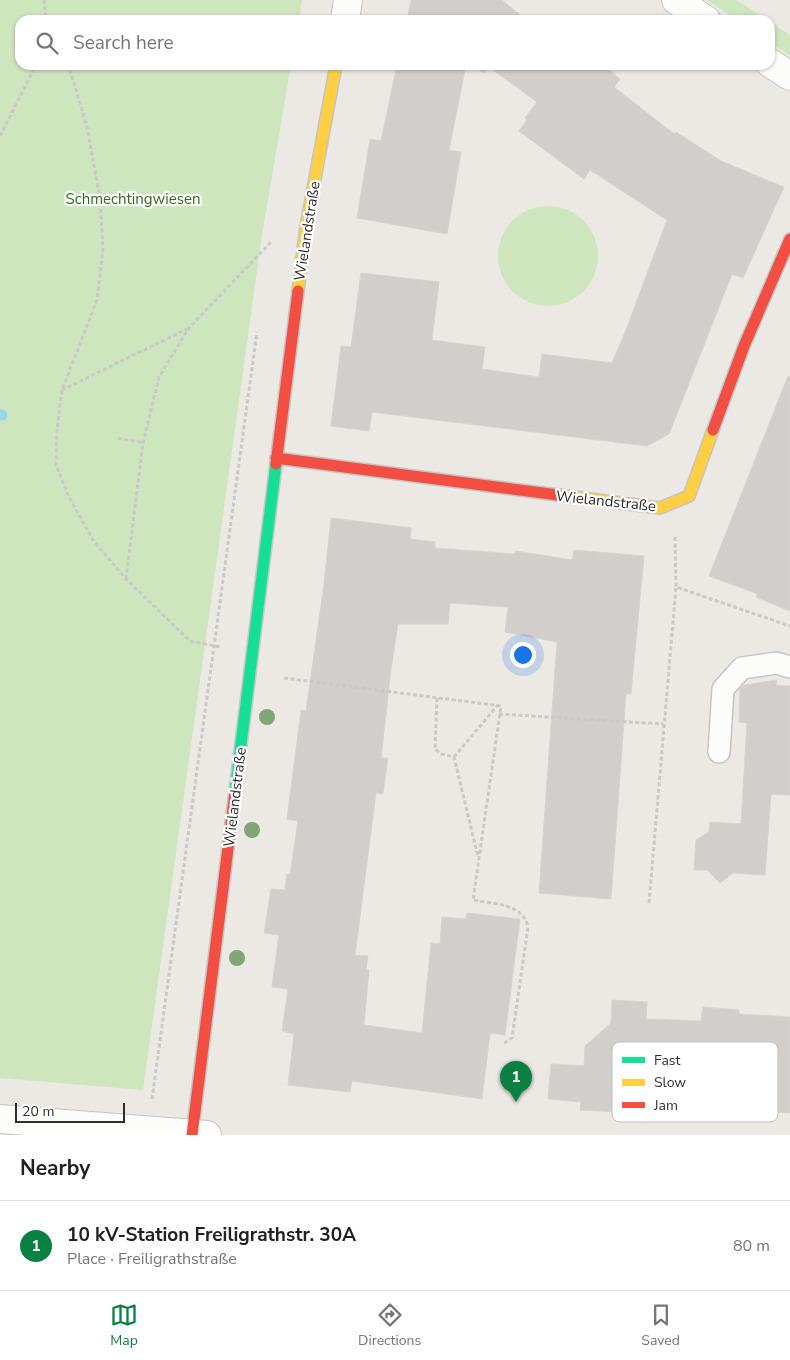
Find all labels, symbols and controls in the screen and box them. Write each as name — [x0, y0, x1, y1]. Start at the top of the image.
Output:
search box — [15, 15, 775, 70]
icon: search — [33, 29, 61, 57]
text: Search here — [73, 30, 174, 56]
street label: Wielandstraße — [289, 180, 325, 282]
park label: Schmechtingwiesen — [66, 189, 200, 209]
street label: Wielandstraße — [555, 486, 657, 516]
your location — [510, 642, 536, 668]
street label: Wielandstraße — [219, 746, 251, 848]
legend — [612, 1042, 778, 1122]
text: Fast — [654, 1051, 680, 1070]
pin: 1 — [500, 1061, 532, 1102]
text: Slow — [654, 1073, 686, 1092]
text: Jam — [653, 1096, 678, 1115]
scale bar — [15, 1100, 125, 1123]
text: 20 m — [22, 1102, 54, 1121]
text: Nearby — [20, 1154, 90, 1182]
text: 10 kV-Station Freiligrathstr. 30A — [67, 1222, 356, 1248]
text: 1 — [31, 1235, 41, 1257]
text: 80 m — [733, 1235, 770, 1257]
text: Place · Freiligrathstraße — [67, 1248, 237, 1270]
tab: Map — [110, 1301, 138, 1350]
tab: Directions — [358, 1301, 421, 1350]
tab: Saved — [641, 1301, 680, 1350]

